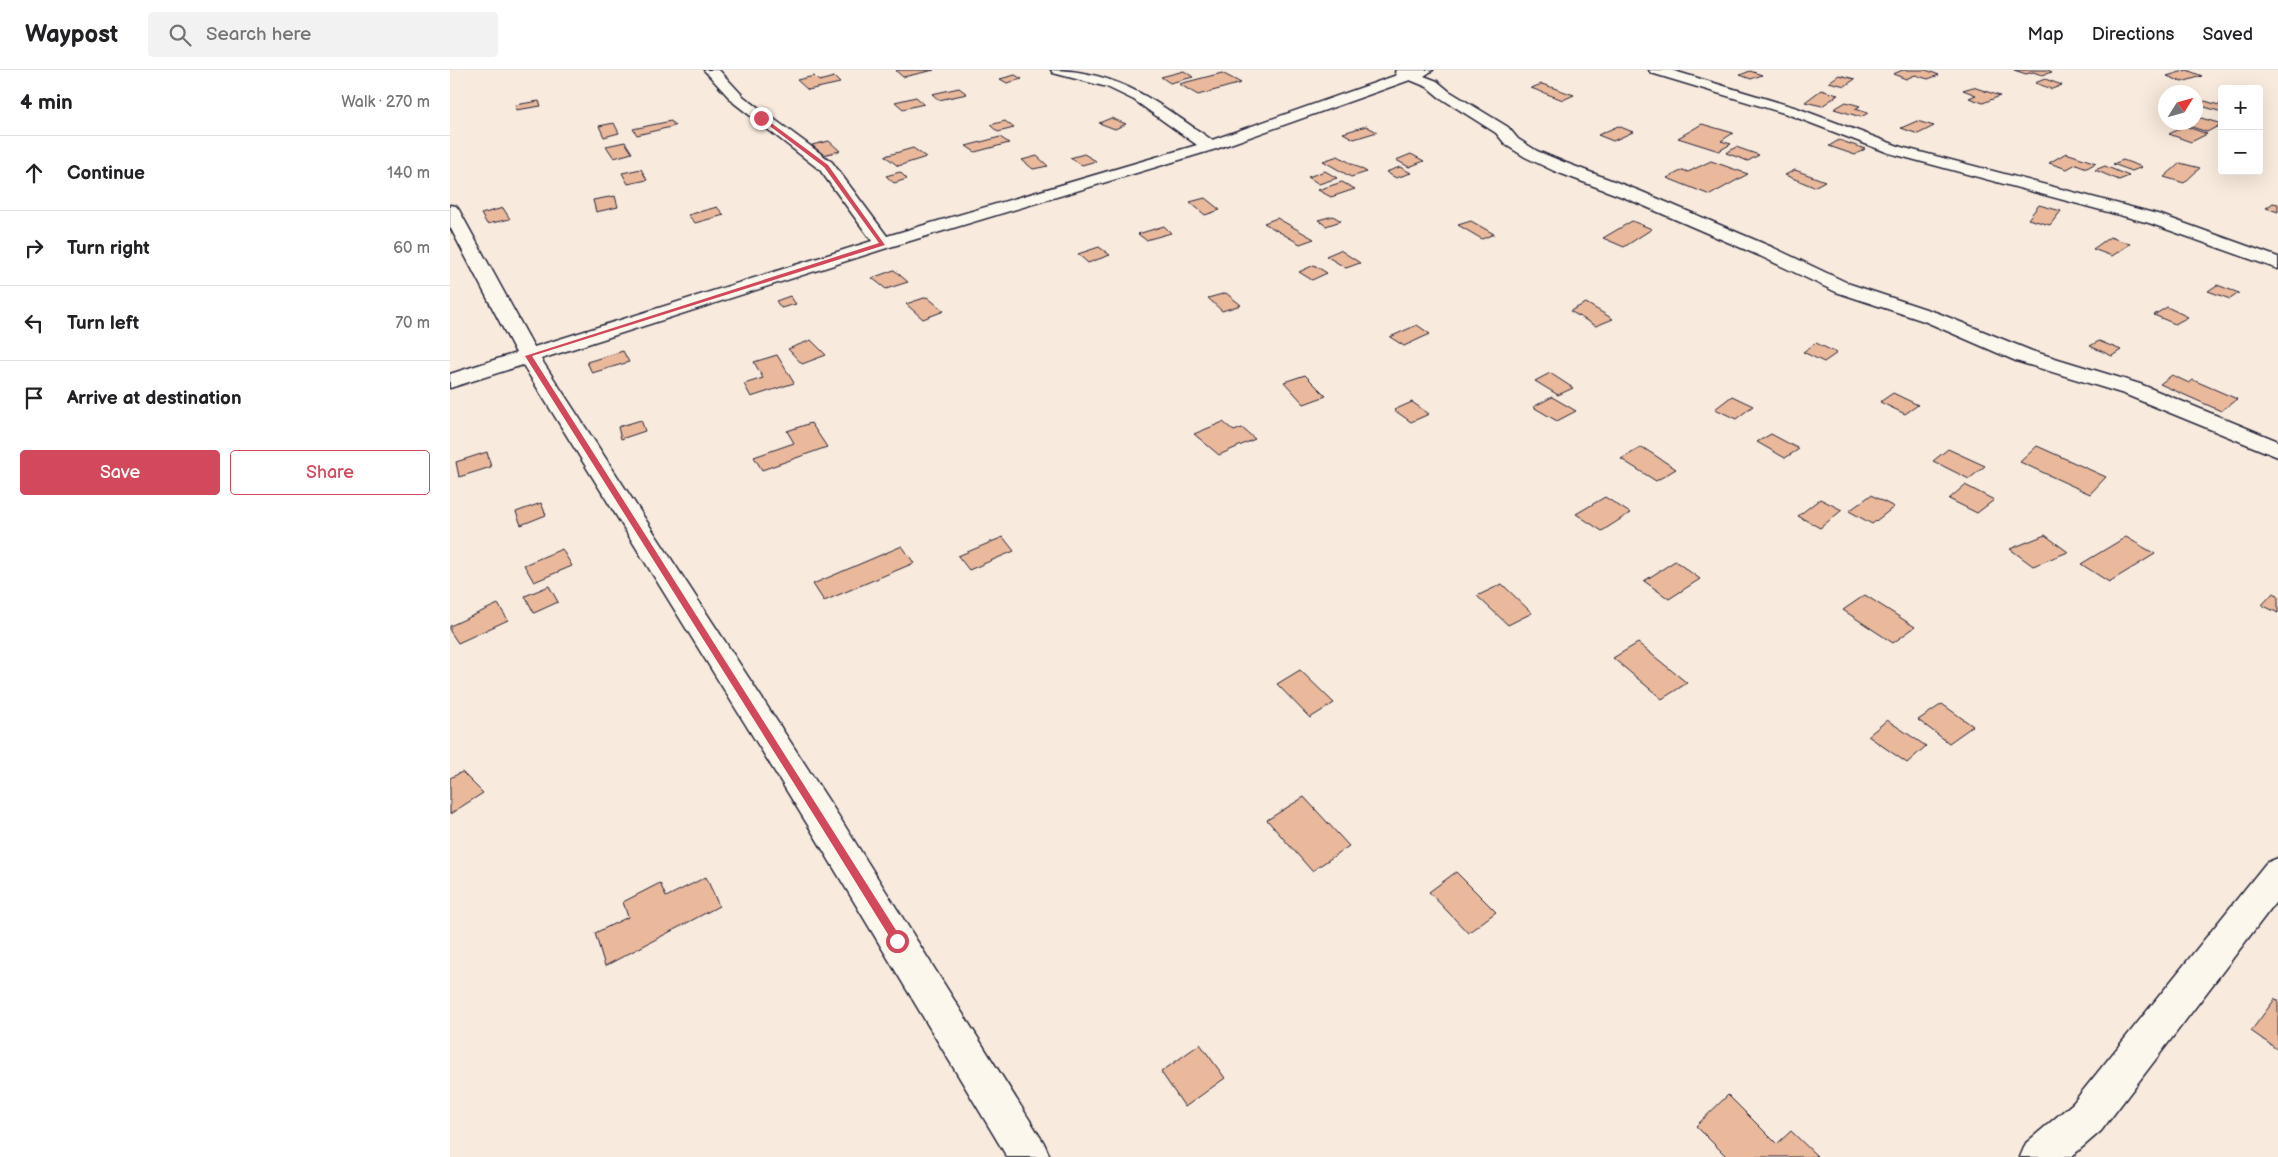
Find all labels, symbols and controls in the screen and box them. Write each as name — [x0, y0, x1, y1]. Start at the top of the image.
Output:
search box — [148, 12, 498, 57]
text: Waypost — [25, 20, 118, 49]
icon: search — [166, 21, 194, 49]
text: Search here — [206, 23, 311, 46]
text: Map — [2028, 24, 2064, 45]
text: Directions — [2092, 24, 2174, 45]
text: Saved — [2202, 24, 2253, 45]
north arrow — [2158, 85, 2203, 130]
map controls — [2218, 85, 2263, 175]
button: + — [2218, 85, 2263, 130]
text: 4 min — [20, 90, 73, 115]
text: Walk · 270 m — [341, 93, 430, 112]
route end — [750, 107, 773, 130]
button: − — [2218, 130, 2263, 175]
icon: ahead — [20, 159, 48, 187]
text: Continue — [67, 162, 145, 185]
text: 140 m — [387, 164, 430, 183]
icon: right — [20, 234, 48, 262]
text: Turn right — [67, 237, 150, 260]
text: 60 m — [393, 239, 430, 258]
icon: left — [20, 309, 48, 337]
text: Turn left — [67, 312, 139, 335]
text: 70 m — [395, 314, 430, 333]
icon: arrive — [20, 384, 48, 412]
text: Arrive at destination — [67, 387, 242, 410]
button: Save — [20, 450, 220, 495]
button: Share — [230, 450, 430, 495]
route start — [886, 930, 909, 953]

